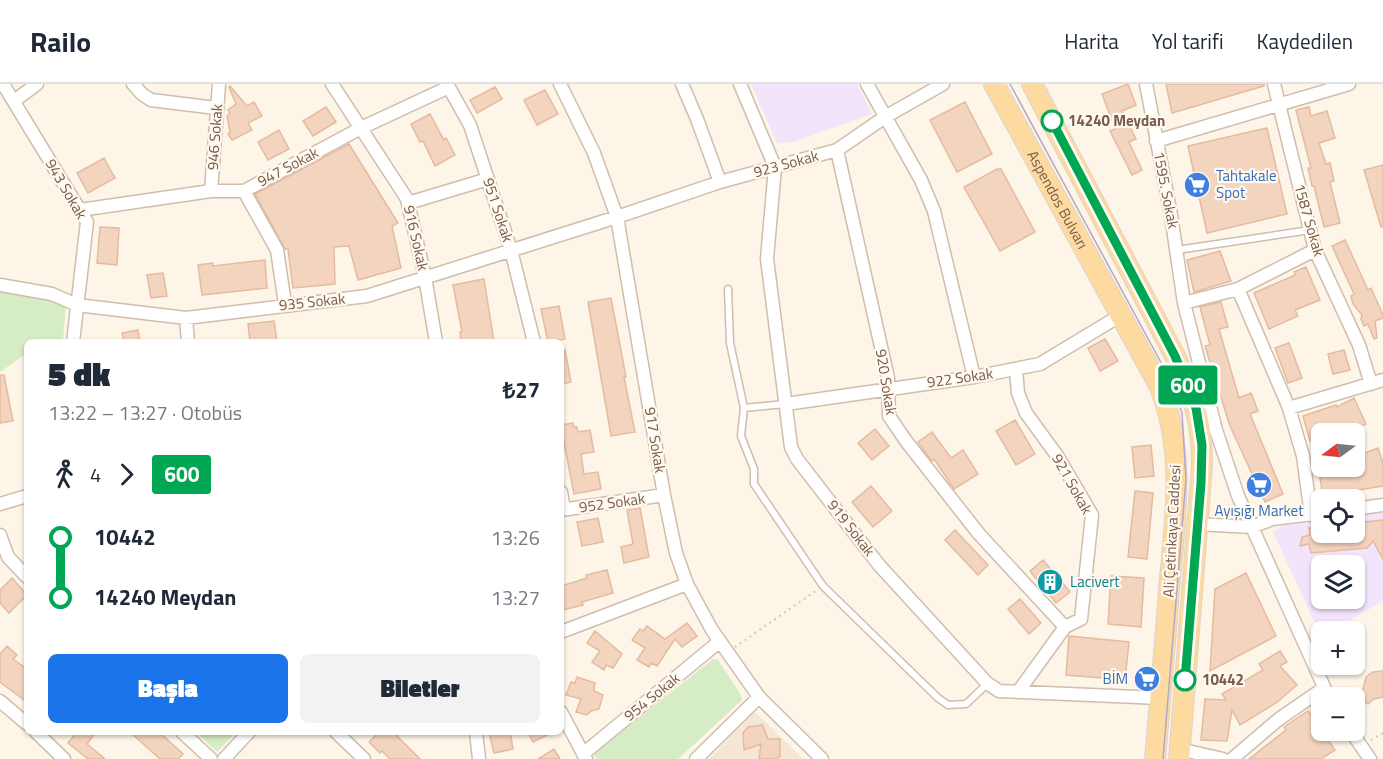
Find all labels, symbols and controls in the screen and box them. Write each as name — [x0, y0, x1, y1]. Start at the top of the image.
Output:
text: Railo — [30, 20, 91, 63]
text: Harita — [1064, 25, 1119, 57]
text: Yol tarifi — [1152, 25, 1224, 57]
text: Kaydedilen — [1257, 25, 1353, 57]
street label: 946 Sokak — [201, 103, 228, 171]
place label: 14240 Meydan — [1068, 109, 1165, 132]
marker: 14240 Meydan — [1041, 110, 1063, 132]
street label: 947 Sokak — [253, 141, 322, 192]
street label: 923 Sokak — [751, 144, 821, 183]
street label: Aspendos Bulvarı — [1021, 146, 1094, 253]
street label: 1595. Sokak — [1148, 149, 1185, 230]
street label: 943 Sokak — [40, 154, 93, 223]
place label: Tahtakale Spot — [1216, 164, 1277, 204]
supermarket icon: Tahtakale Spot — [1182, 170, 1212, 200]
street label: 951 Sokak — [477, 175, 520, 245]
street label: 1587 Sokak — [1288, 181, 1331, 259]
street label: 916 Sokak — [398, 203, 435, 273]
street label: 935 Sokak — [278, 287, 346, 316]
street label: 920 Sokak — [870, 347, 903, 417]
text: 5 dk — [48, 349, 110, 399]
street label: 922 Sokak — [925, 361, 994, 394]
line badge: 600 — [1154, 366, 1222, 404]
text: 600 — [1170, 369, 1206, 401]
text: ₺27 — [503, 373, 540, 407]
text: 13:22 – 13:27 · Otobüs — [48, 397, 242, 428]
street label: 917 Sokak — [639, 405, 672, 475]
north arrow — [1311, 423, 1365, 477]
map controls — [1311, 423, 1365, 741]
street label: 921 Sokak — [1046, 449, 1099, 518]
icon: walk — [48, 458, 81, 491]
icon: forward — [110, 458, 143, 491]
text: 600 — [164, 458, 199, 490]
text: 4 — [90, 459, 101, 490]
street label: Ali Çetinkaya Caddesi — [1157, 464, 1186, 598]
supermarket icon: Ayışığı Market — [1244, 470, 1274, 500]
street label: 952 Sokak — [577, 486, 646, 519]
button: locate — [1311, 489, 1365, 543]
street label: 919 Sokak — [822, 494, 881, 561]
place label: Ayışığı Market — [1215, 499, 1304, 522]
text: 10442 — [94, 520, 156, 554]
text: 13:26 — [491, 522, 540, 553]
button: layers — [1311, 555, 1365, 609]
building icon: Lacivert — [1035, 567, 1065, 597]
place label: Lacivert — [1070, 570, 1120, 593]
text: 14240 Meydan — [94, 580, 237, 614]
text: 13:27 — [491, 582, 540, 613]
button: + — [1311, 621, 1365, 675]
button: Başla — [48, 654, 288, 723]
button: Biletler — [300, 654, 540, 723]
supermarket icon: BİM — [1132, 664, 1162, 694]
street label: 954 Sokak — [619, 667, 685, 726]
place label: BİM — [1102, 667, 1128, 690]
place label: 10442 — [1202, 668, 1244, 691]
marker: 10442 — [1174, 669, 1196, 691]
button: − — [1311, 687, 1365, 741]

